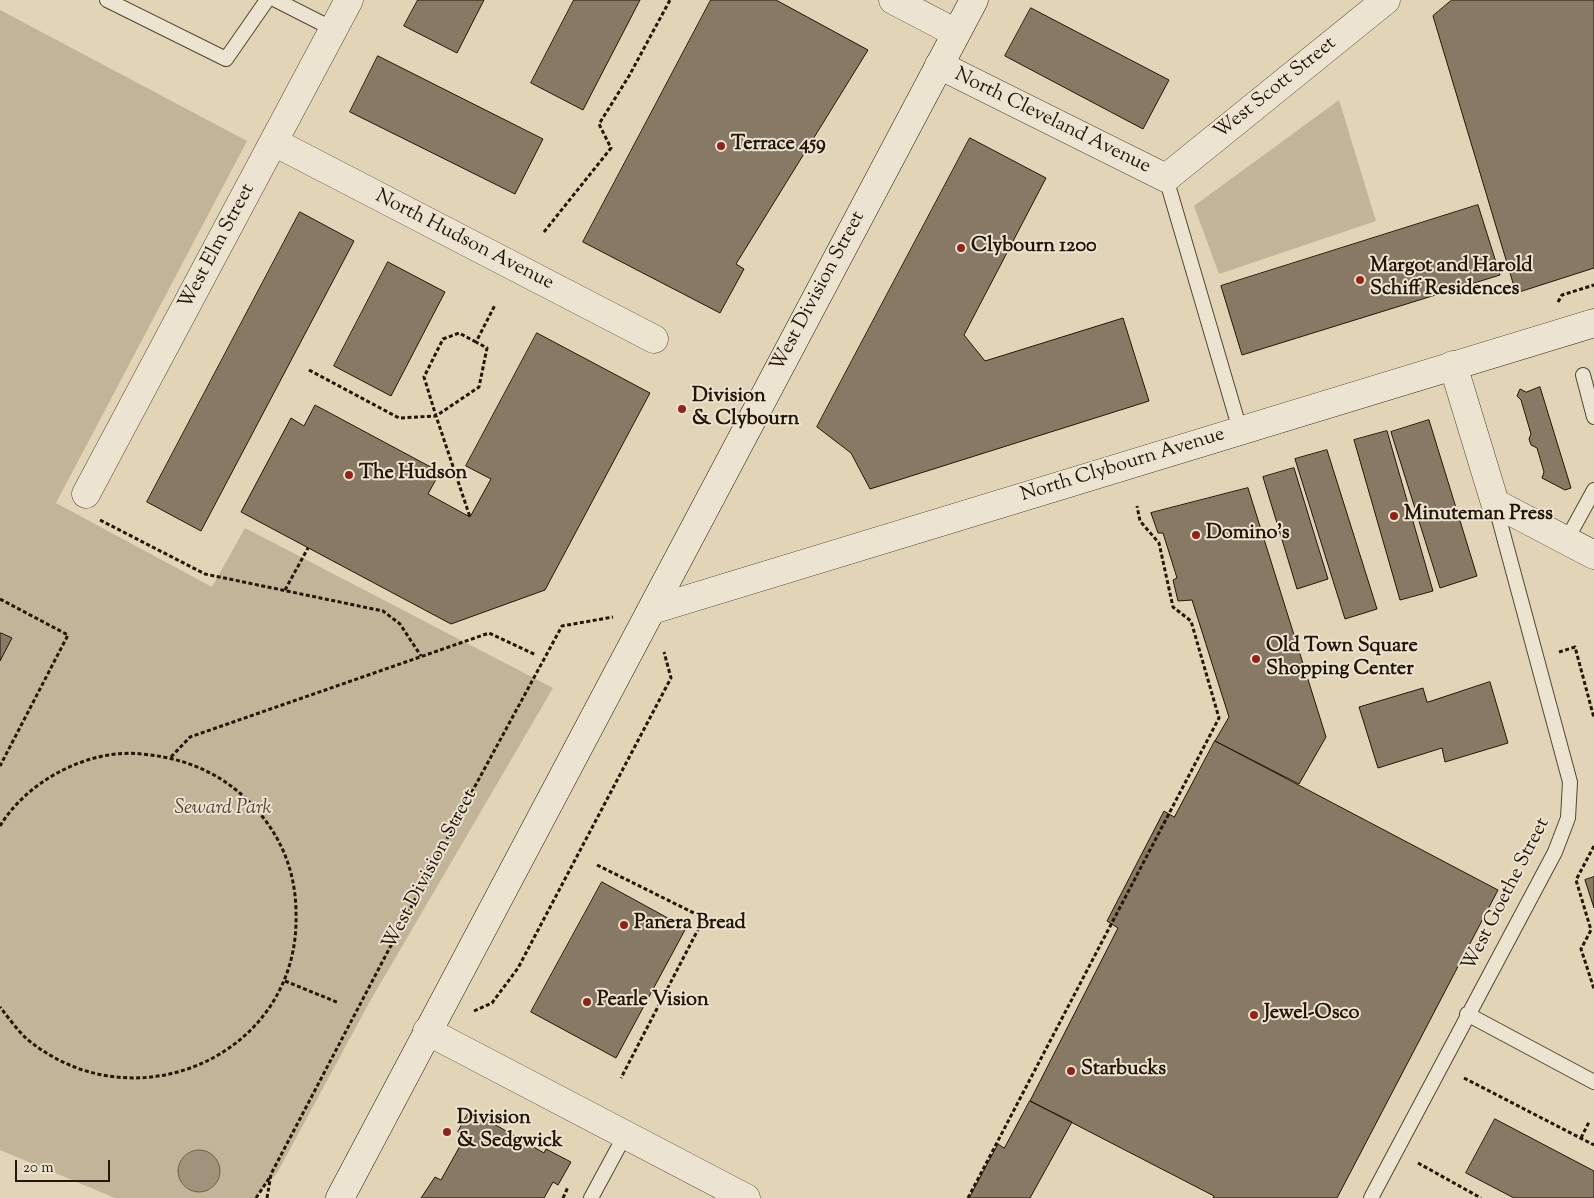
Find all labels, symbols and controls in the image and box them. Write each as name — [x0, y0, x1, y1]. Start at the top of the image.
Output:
street label: West Scott Street — [1210, 33, 1342, 145]
street label: North Cleveland Avenue — [950, 64, 1154, 180]
place label: Terrace 459 — [731, 134, 826, 158]
marker: Terrace 459 — [715, 140, 727, 152]
street label: West Elm Street — [175, 180, 261, 314]
street label: North Hudson Avenue — [371, 186, 557, 296]
street label: West Division Street — [767, 208, 871, 376]
place label: Clybourn 1200 — [971, 236, 1097, 260]
marker: Clybourn 1200 — [955, 242, 967, 254]
place label: Margot and Harold Schiff Residences — [1370, 256, 1533, 303]
marker: Margot and Harold Schiff Residences — [1354, 274, 1366, 286]
place label: Division & Clybourn — [692, 386, 799, 433]
marker: Division & Clybourn — [676, 403, 688, 415]
street label: North Clybourn Avenue — [1018, 424, 1228, 508]
place label: The Hudson — [359, 463, 467, 487]
marker: The Hudson — [343, 469, 355, 481]
place label: Minuteman Press — [1404, 504, 1553, 528]
marker: Minuteman Press — [1388, 510, 1400, 522]
place label: Domino's — [1206, 523, 1290, 547]
marker: Domino's — [1190, 529, 1202, 541]
place label: Old Town Square Shopping Center — [1266, 636, 1418, 683]
marker: Old Town Square Shopping Center — [1250, 653, 1262, 665]
street label: West Division Street — [379, 786, 483, 954]
park label: Seward Park — [174, 798, 272, 822]
street label: West Goethe Street — [1458, 814, 1556, 976]
place label: Panera Bread — [634, 913, 746, 937]
marker: Panera Bread — [618, 919, 630, 931]
place label: Pearle Vision — [597, 990, 709, 1014]
marker: Pearle Vision — [581, 996, 593, 1008]
place label: Jewel-Osco — [1264, 1003, 1359, 1027]
marker: Jewel-Osco — [1248, 1009, 1260, 1021]
place label: Starbucks — [1081, 1059, 1166, 1083]
marker: Starbucks — [1065, 1065, 1077, 1077]
place label: Division & Sedgwick — [457, 1108, 563, 1155]
marker: Division & Sedgwick — [441, 1126, 453, 1138]
scale bar — [18, 1150, 112, 1182]
text: 20 m — [23, 1158, 54, 1179]

